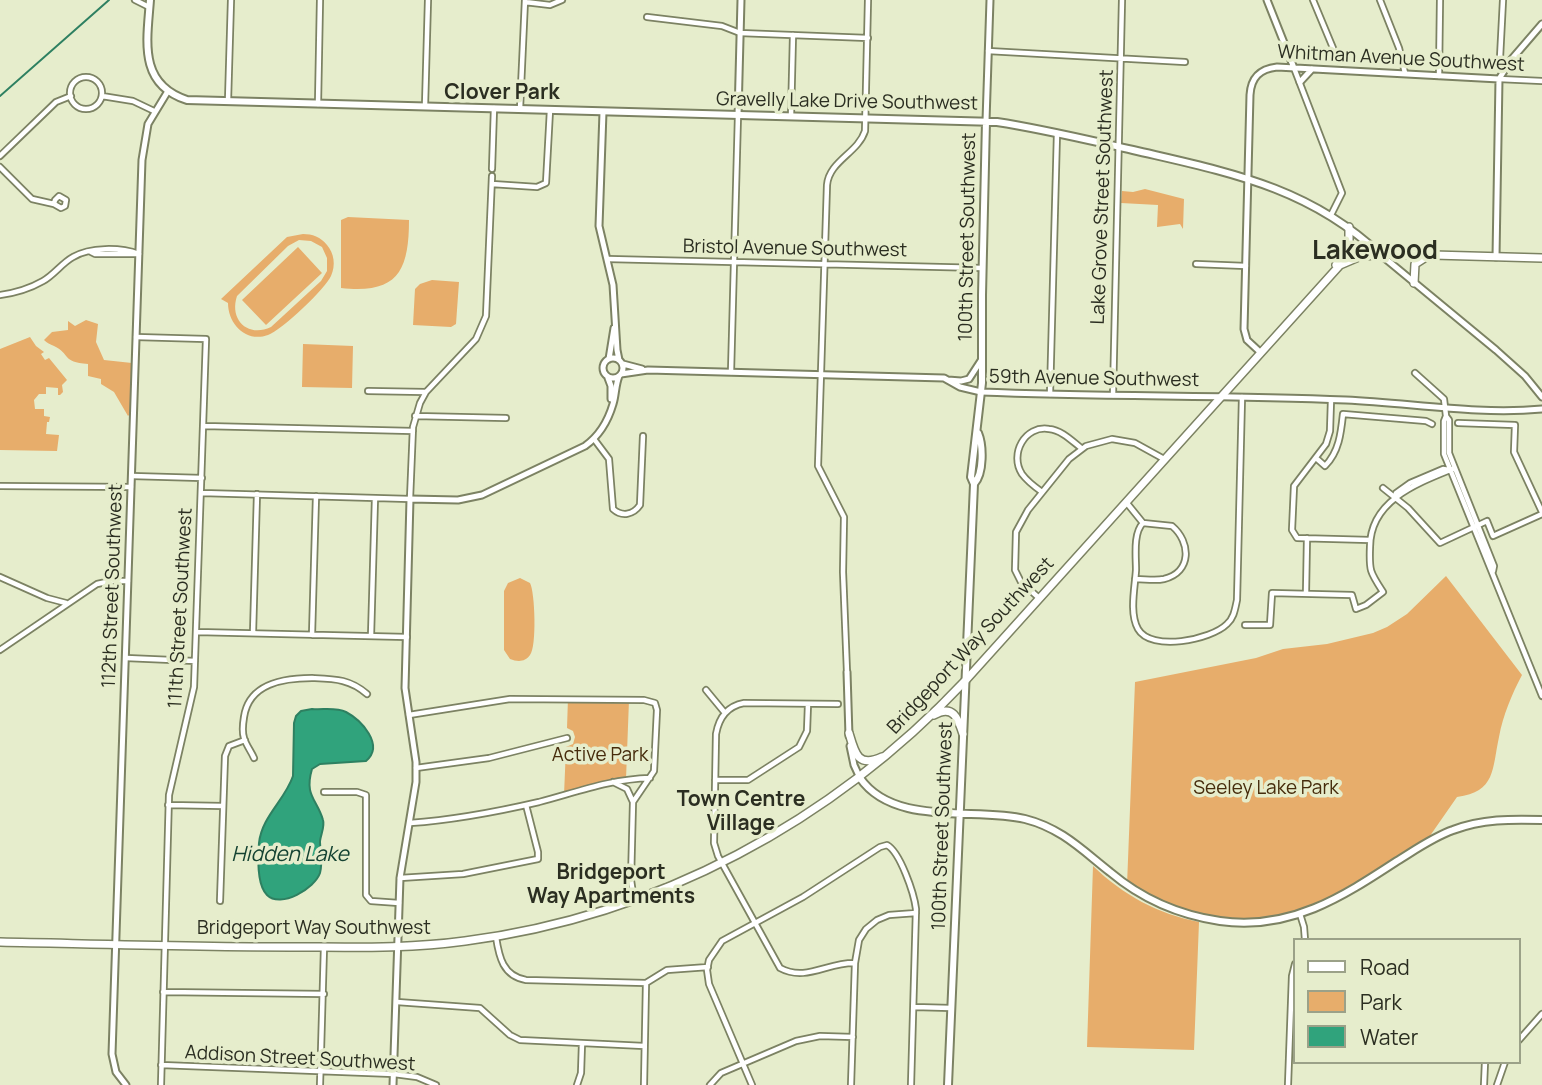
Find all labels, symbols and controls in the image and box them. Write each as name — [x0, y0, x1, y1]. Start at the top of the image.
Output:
street label: Whitman Avenue Southwest — [1277, 41, 1525, 77]
street label: Lake Grove Street Southwest — [1087, 69, 1119, 325]
district label: Clover Park — [444, 80, 560, 106]
street label: Gravelly Lake Drive Southwest — [716, 88, 978, 116]
street label: 100th Street Southwest — [955, 132, 981, 342]
street label: Bristol Avenue Southwest — [683, 236, 907, 262]
district label: Lakewood — [1312, 236, 1438, 268]
street label: 59th Avenue Southwest — [989, 366, 1199, 392]
street label: 112th Street Southwest — [98, 484, 128, 688]
street label: 111th Street Southwest — [164, 507, 198, 709]
street label: Bridgeport Way Southwest — [883, 553, 1059, 739]
street label: 100th Street Southwest — [928, 721, 958, 931]
park label: Active Park — [552, 745, 648, 767]
park label: Seeley Lake Park — [1193, 778, 1339, 800]
district label: Town Centre Village — [677, 787, 805, 837]
water label: Hidden Lake — [231, 842, 349, 868]
district label: Bridgeport Way Apartments — [527, 860, 695, 910]
street label: Bridgeport Way Southwest — [197, 918, 431, 940]
legend — [1294, 938, 1521, 1064]
text: Road — [1360, 953, 1410, 981]
text: Park — [1360, 988, 1402, 1016]
text: Water — [1360, 1023, 1418, 1051]
street label: Addison Street Southwest — [184, 1042, 416, 1076]

